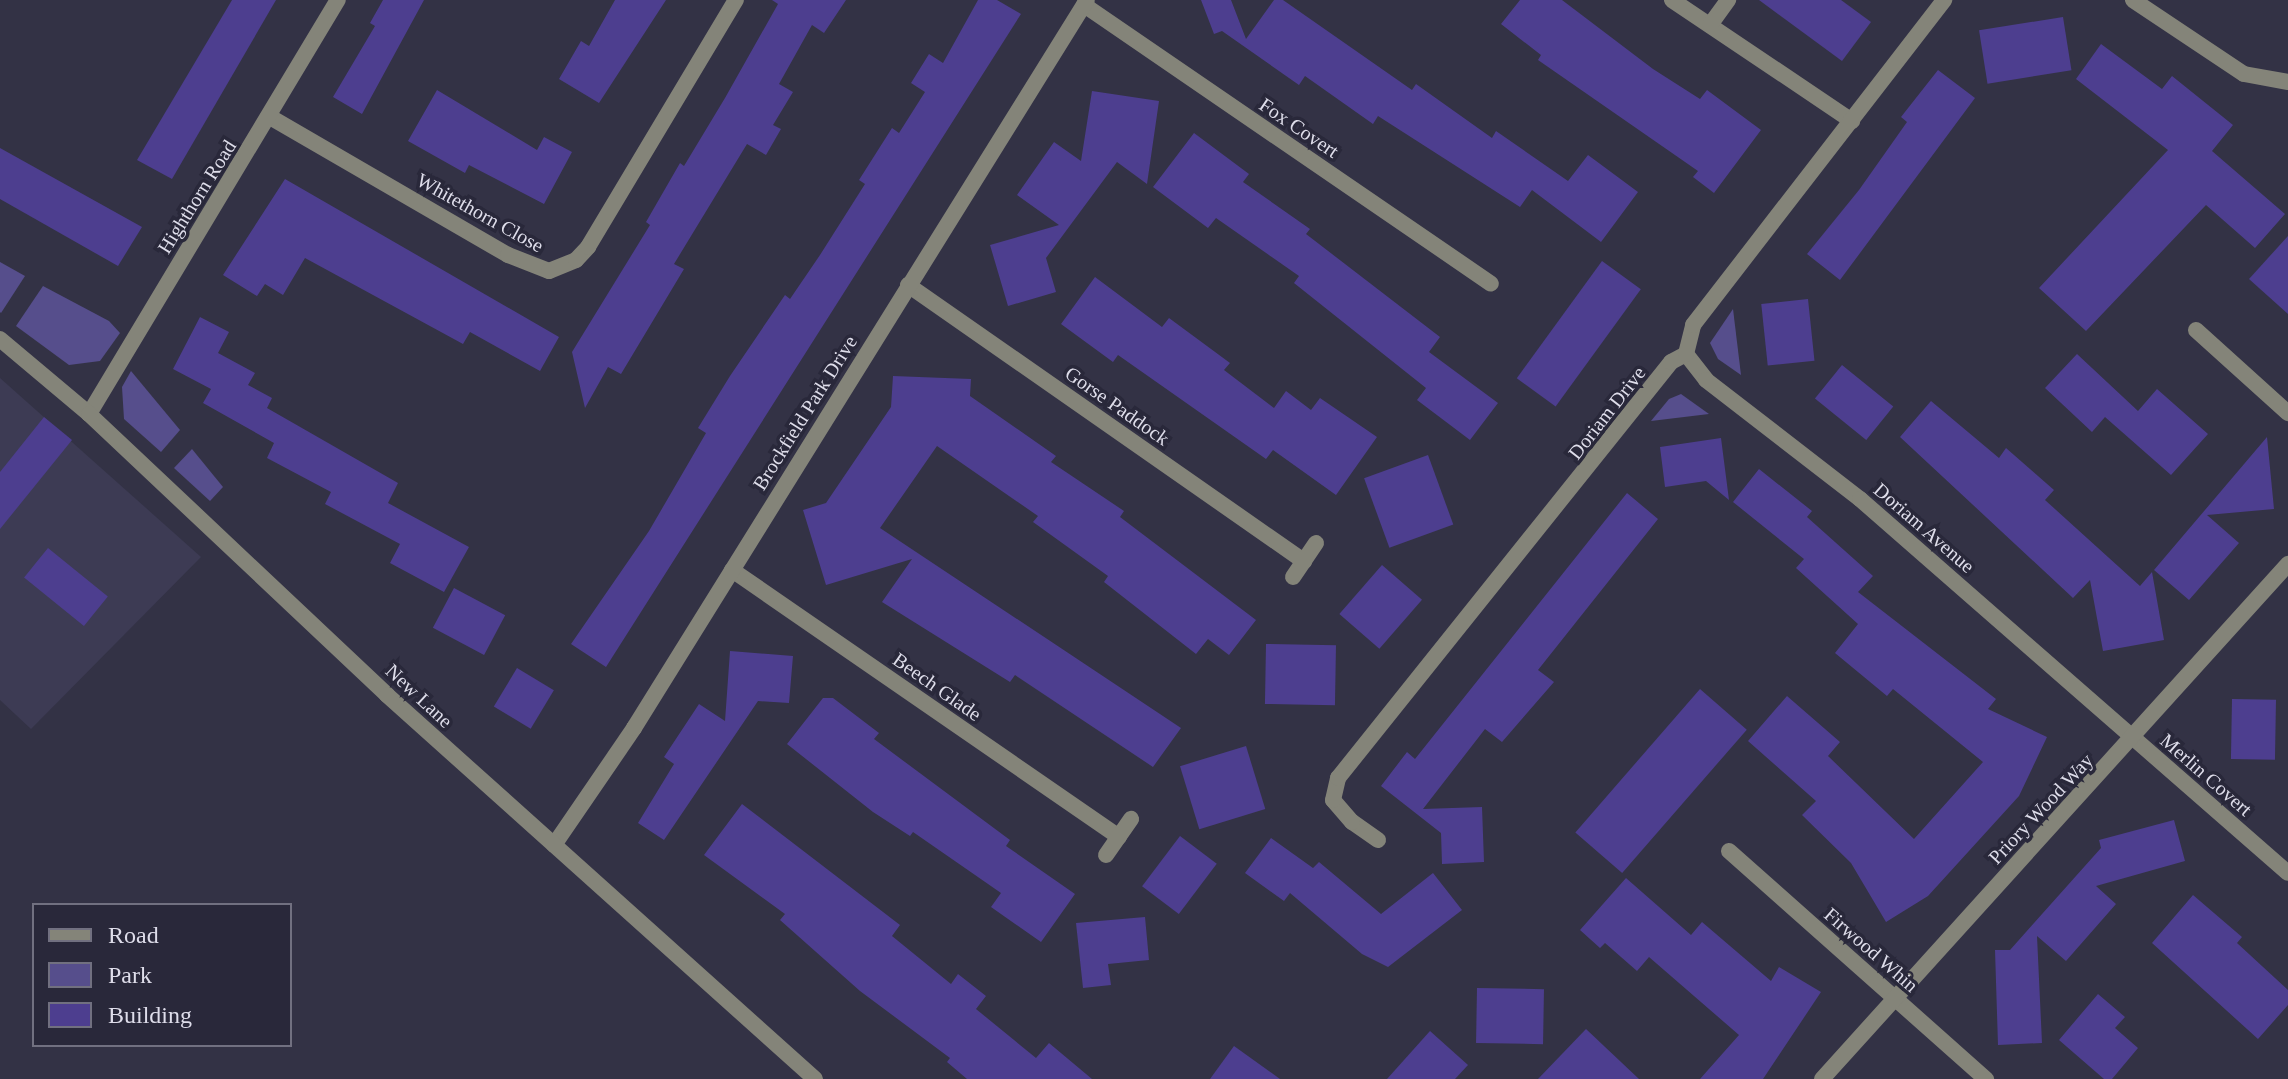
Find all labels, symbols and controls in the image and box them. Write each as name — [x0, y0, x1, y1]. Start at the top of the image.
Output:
street label: Fox Covert — [1255, 93, 1343, 163]
street label: Highthorn Road — [153, 136, 241, 258]
street label: Whitethorn Close — [412, 168, 548, 258]
street label: Brockfield Park Drive — [748, 331, 862, 495]
street label: Gorse Paddock — [1060, 361, 1174, 451]
street label: Doriam Drive — [1563, 362, 1651, 464]
street label: Doriam Avenue — [1868, 477, 1980, 579]
street label: Beech Glade — [888, 648, 986, 726]
street label: New Lane — [381, 659, 457, 733]
street label: Merlin Covert — [2155, 729, 2257, 821]
street label: Priory Wood Way — [1983, 748, 2099, 870]
street label: Firwood Whin — [1819, 902, 1923, 998]
legend — [32, 903, 292, 1047]
text: Road — [108, 922, 159, 948]
text: Park — [108, 962, 152, 988]
text: Building — [108, 1002, 192, 1028]

